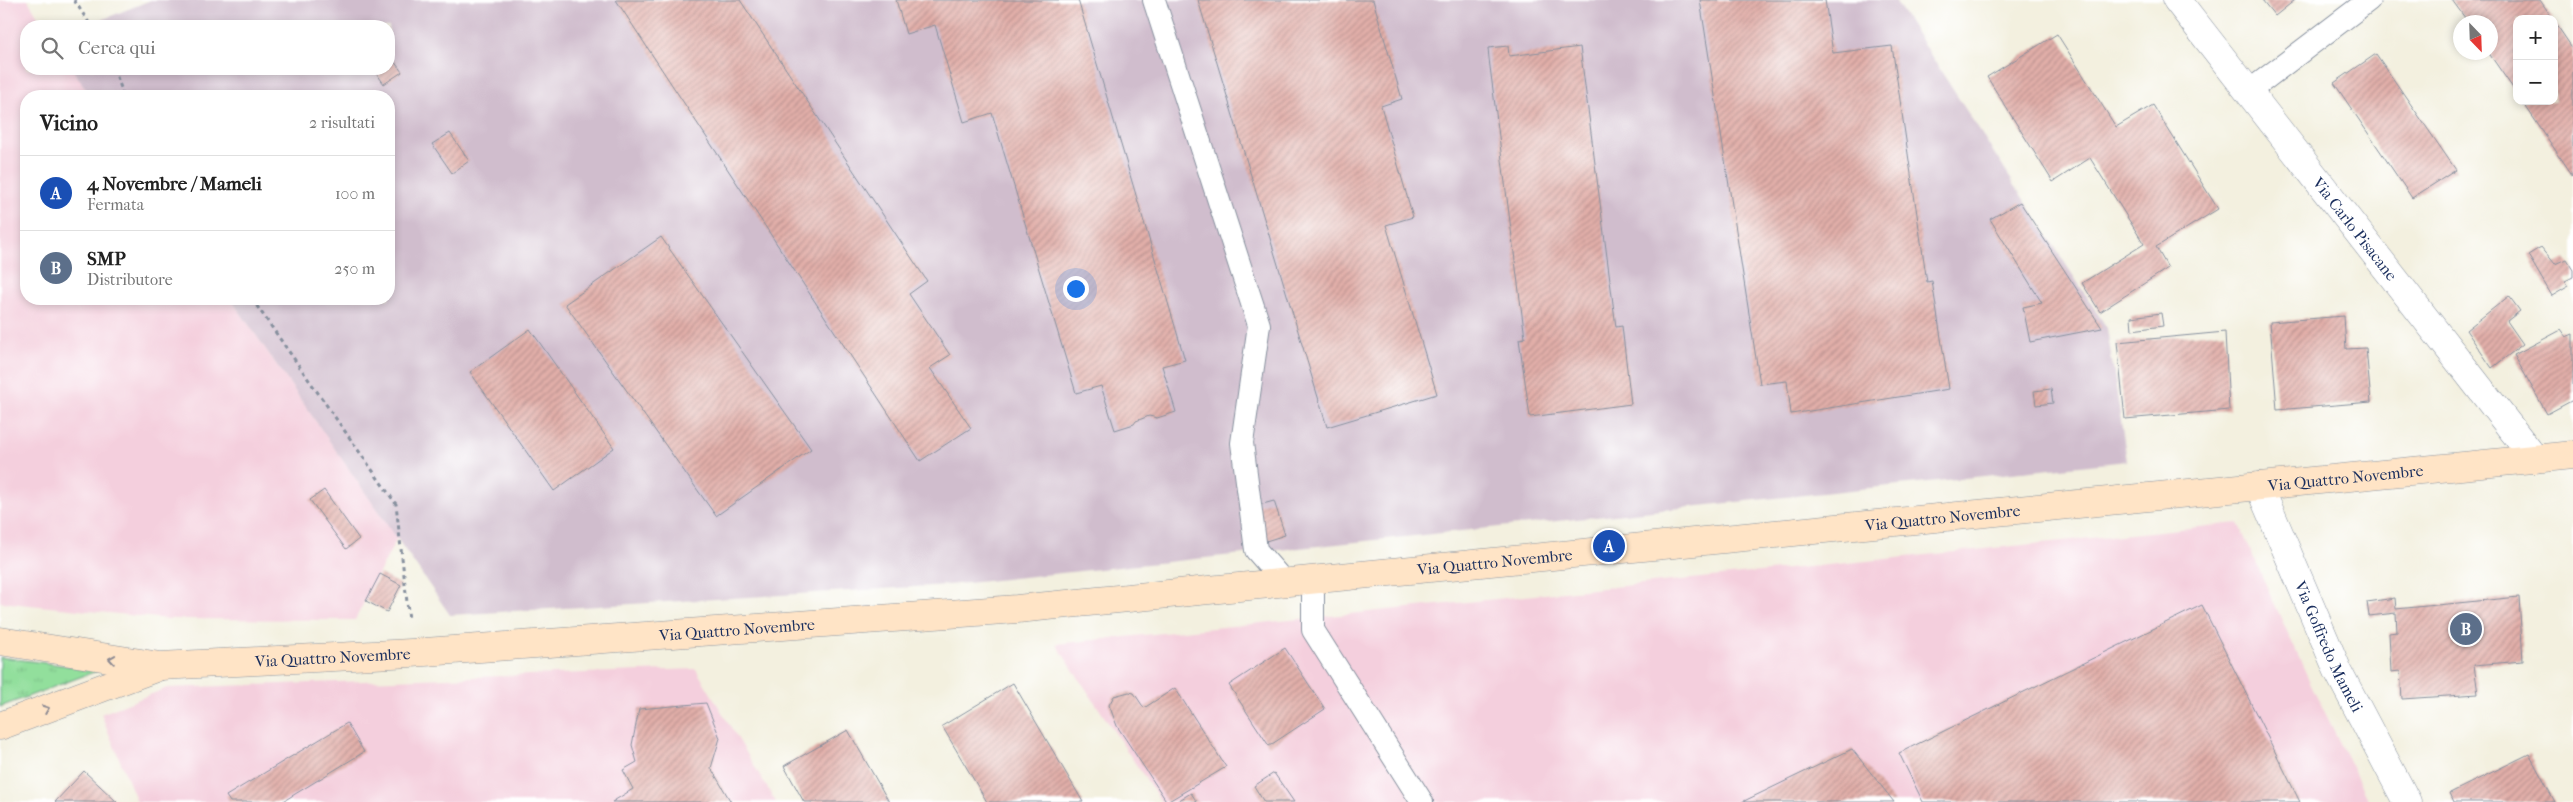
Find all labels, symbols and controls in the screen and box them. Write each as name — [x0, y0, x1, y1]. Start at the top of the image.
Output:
north arrow — [2453, 15, 2498, 60]
map controls — [2513, 15, 2558, 105]
button: + — [2513, 15, 2558, 60]
search box — [20, 20, 395, 75]
icon: search — [38, 34, 66, 62]
text: Cerca qui — [78, 37, 156, 59]
button: − — [2513, 60, 2558, 105]
text: Vicino — [40, 111, 98, 135]
text: 2 risultati — [309, 113, 375, 132]
text: 4 Novembre / Mameli — [87, 173, 262, 195]
street label: Via Carlo Pisacane — [2308, 173, 2401, 285]
text: A — [51, 184, 61, 203]
text: 100 m — [335, 184, 375, 203]
text: Fermata — [87, 195, 144, 214]
text: SMP — [87, 248, 126, 270]
text: B — [51, 259, 61, 278]
text: 250 m — [334, 259, 375, 278]
text: Distributore — [87, 270, 173, 289]
your location — [1063, 276, 1089, 302]
street label: Via Quattro Novembre — [2266, 461, 2424, 495]
street label: Via Quattro Novembre — [1863, 501, 2021, 535]
pin: A — [1593, 527, 1625, 565]
street label: Via Quattro Novembre — [1415, 545, 1573, 579]
street label: Via Goffredo Mameli — [2290, 577, 2367, 716]
pin: B — [2450, 610, 2482, 648]
street label: Via Quattro Novembre — [657, 615, 815, 645]
street label: Via Quattro Novembre — [253, 644, 411, 671]
one-way arrow — [107, 654, 116, 664]
one-way arrow — [41, 705, 49, 715]

